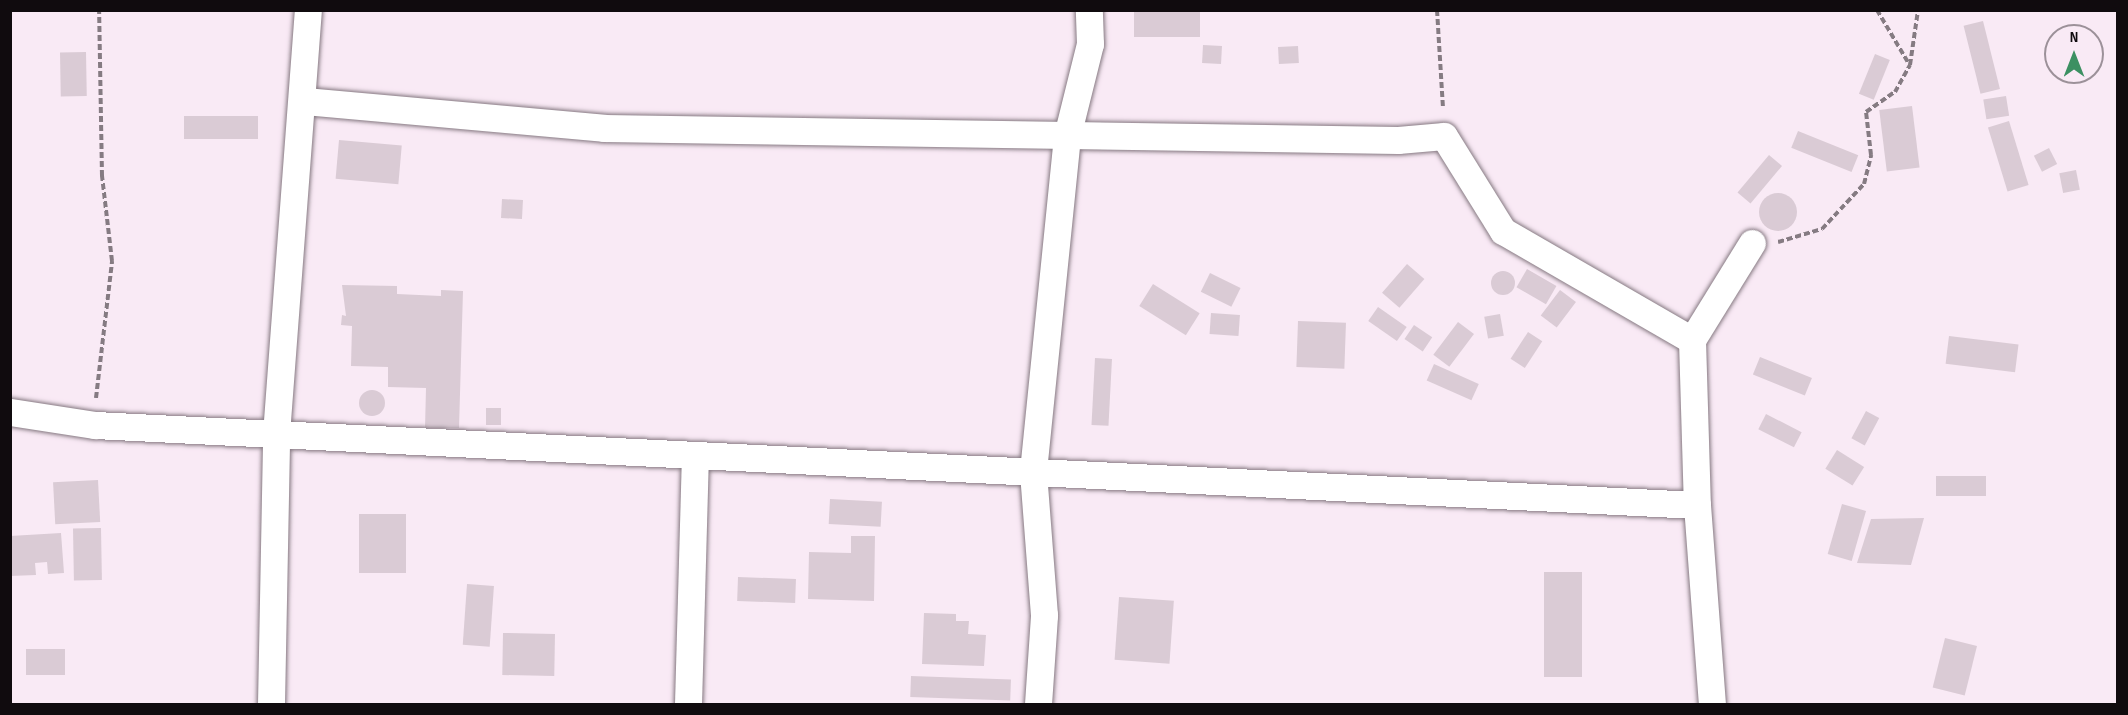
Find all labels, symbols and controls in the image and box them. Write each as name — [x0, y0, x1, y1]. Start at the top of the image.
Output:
north arrow — [2044, 24, 2104, 84]
text: N — [2070, 28, 2078, 47]

